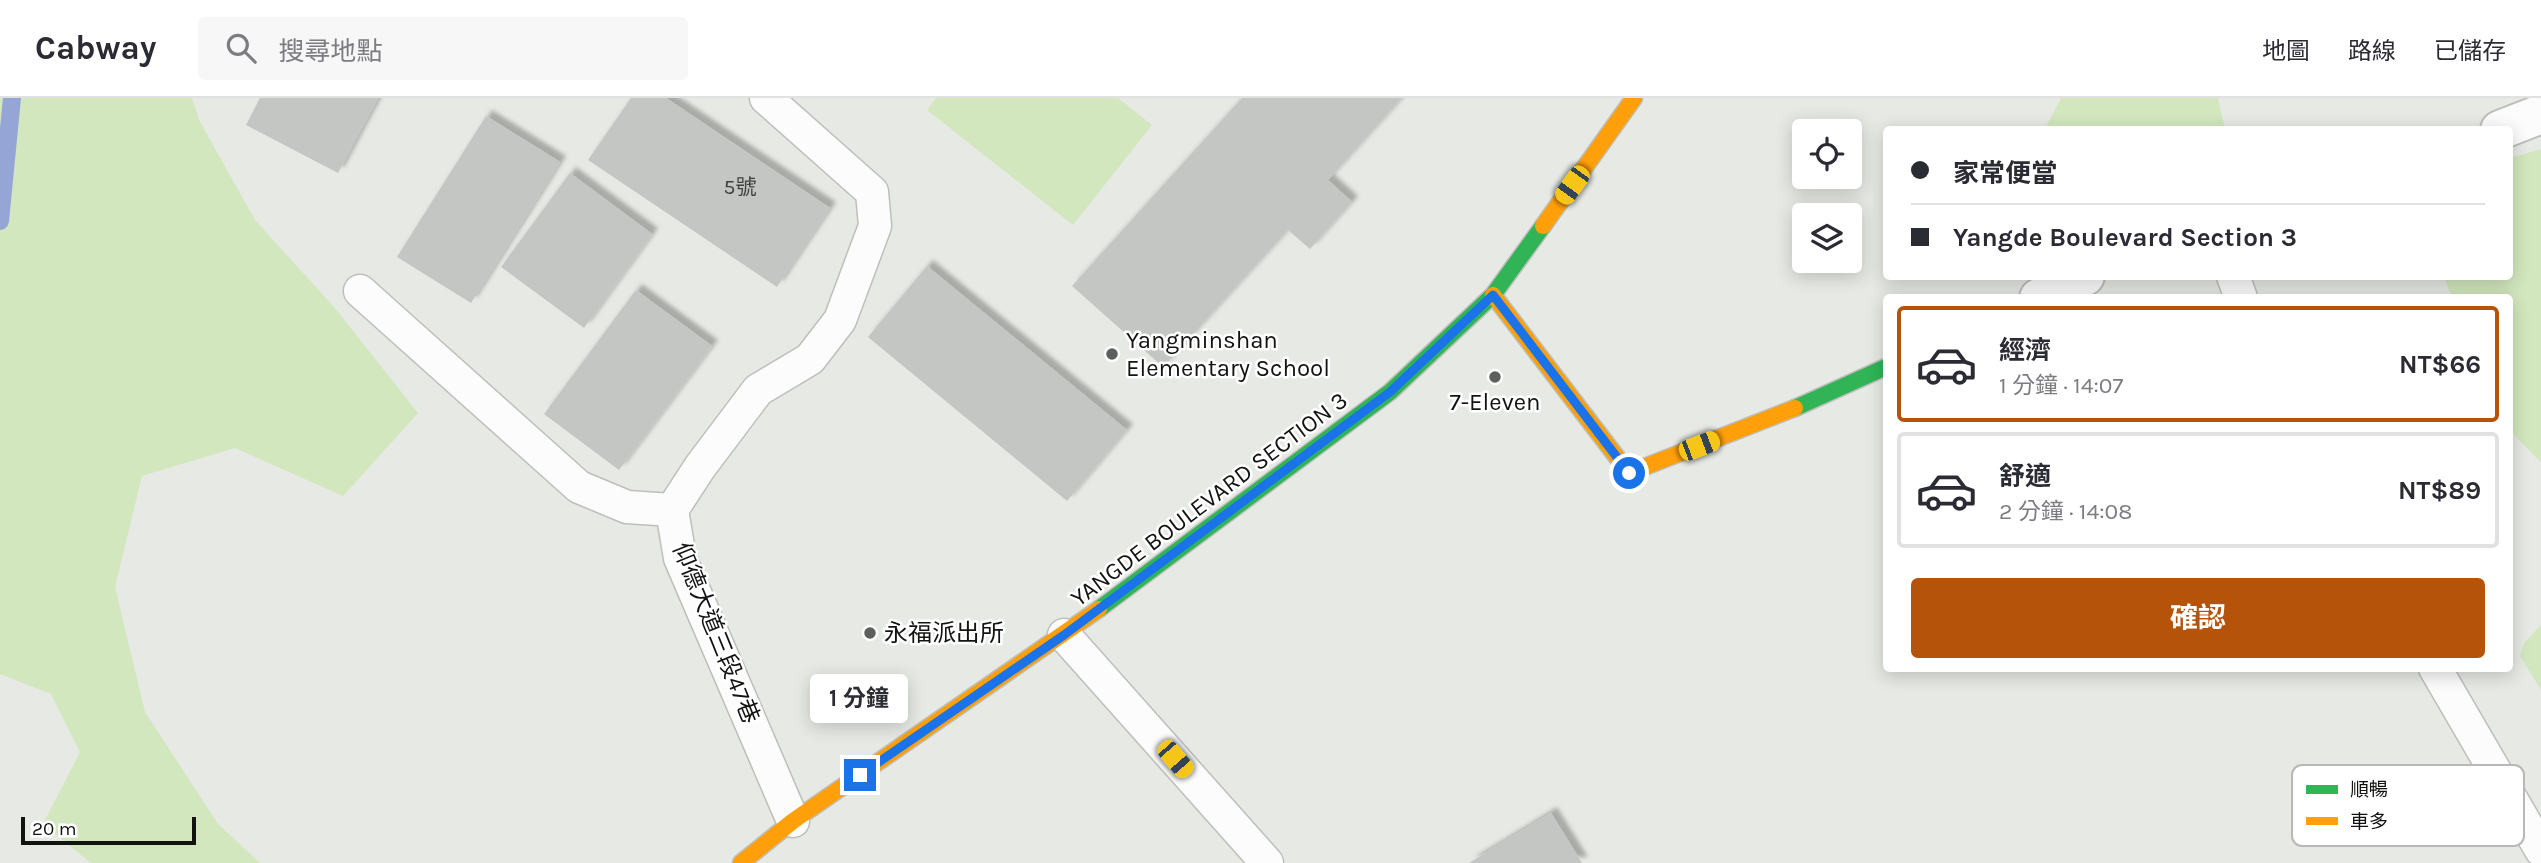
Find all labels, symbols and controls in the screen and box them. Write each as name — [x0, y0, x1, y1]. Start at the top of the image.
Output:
search box — [198, 17, 688, 80]
text: Cabway — [35, 29, 156, 67]
icon: search — [222, 29, 260, 67]
text: 搜尋地點 — [278, 36, 382, 67]
text: 地圖 — [2262, 37, 2310, 65]
text: 路線 — [2348, 37, 2396, 65]
text: 已儲存 — [2434, 37, 2506, 65]
map controls — [1792, 119, 1862, 273]
button: locate — [1792, 119, 1862, 189]
text: 家常便當 — [1953, 158, 2057, 189]
car — [1552, 162, 1593, 208]
house number: 5號 — [724, 175, 756, 199]
button: layers — [1792, 203, 1862, 273]
text: Yangde Boulevard Section 3 — [1953, 222, 2297, 253]
place label: Yangminshan Elementary School — [1126, 326, 1330, 382]
icon: car — [1915, 333, 1978, 396]
text: 經濟 — [1999, 335, 2051, 366]
marker: Yangminshan Elementary School — [1104, 346, 1120, 362]
text: NT$66 — [2399, 349, 2481, 380]
marker: 7-Eleven — [1487, 369, 1503, 385]
text: 1 分鐘 · 14:07 — [1999, 372, 2123, 399]
street label: YANGDE BOULEVARD SECTION 3 — [1065, 386, 1353, 612]
place label: 7-Eleven — [1449, 388, 1541, 416]
car — [1676, 429, 1723, 463]
route start — [1613, 457, 1645, 489]
icon: car — [1915, 459, 1978, 522]
text: 舒適 — [1999, 461, 2051, 492]
text: NT$89 — [2398, 475, 2481, 506]
text: 2 分鐘 · 14:08 — [1999, 498, 2132, 525]
street label: 仰德大道三段47巷 — [667, 538, 765, 728]
button: 確認 — [1911, 578, 2485, 658]
place label: 永福派出所 — [884, 619, 1004, 647]
marker: 永福派出所 — [862, 625, 878, 641]
callout: 1 分鐘 — [811, 674, 909, 722]
text: 1 分鐘 — [829, 685, 889, 712]
car — [1154, 736, 1197, 782]
route end — [844, 759, 876, 791]
legend — [2292, 765, 2524, 846]
text: 順暢 — [2350, 779, 2388, 801]
text: 車多 — [2350, 811, 2388, 833]
scale bar — [21, 814, 196, 846]
text: 20 m — [32, 818, 77, 840]

